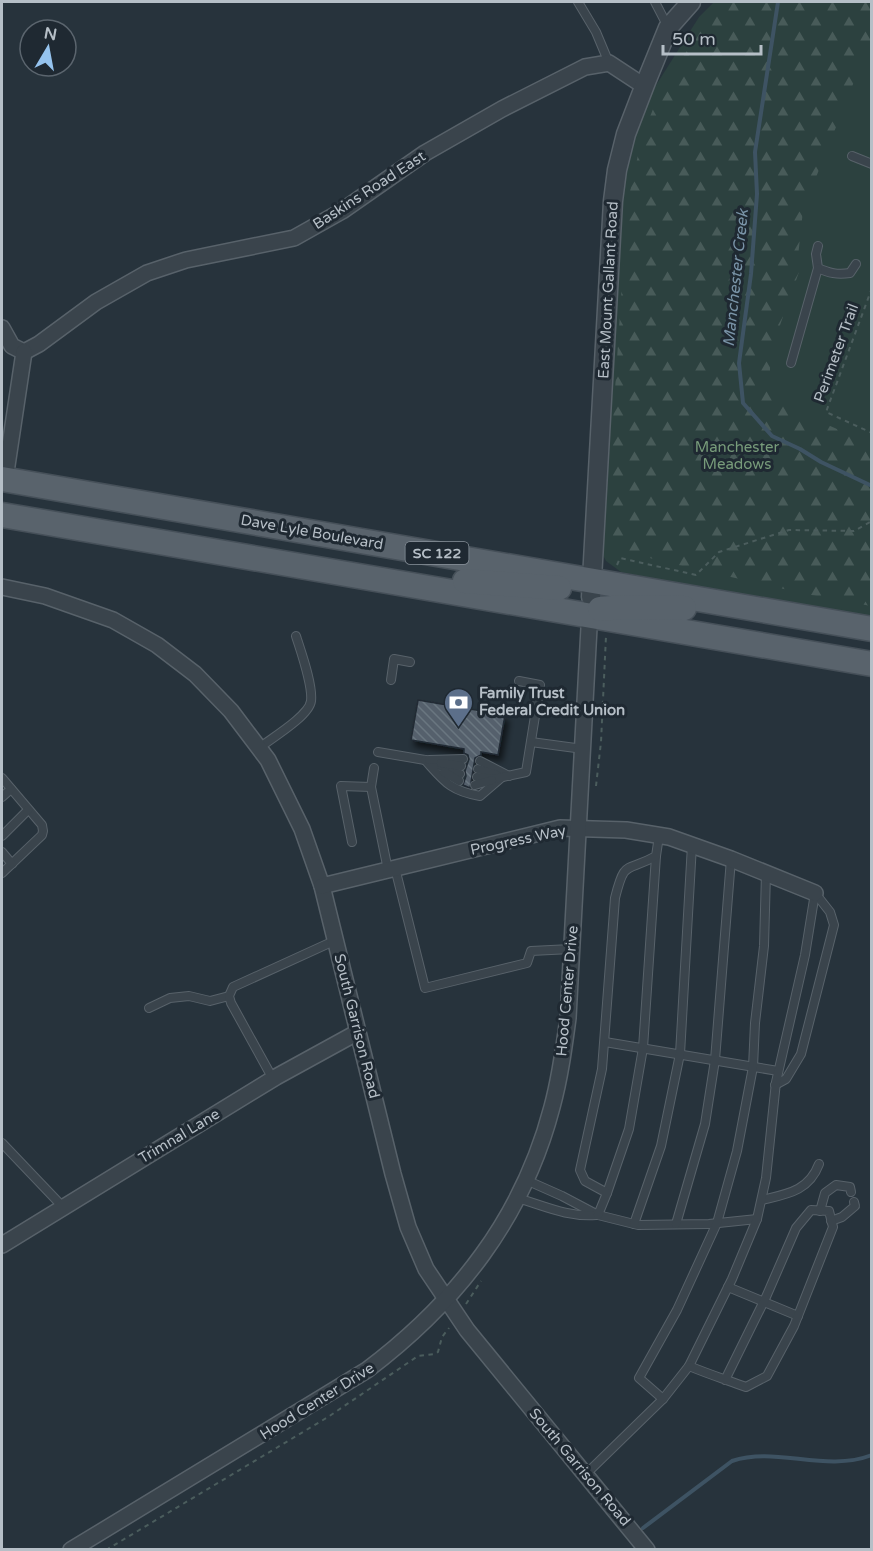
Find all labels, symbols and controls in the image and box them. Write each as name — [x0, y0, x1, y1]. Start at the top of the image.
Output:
north arrow — [18, 18, 78, 78]
scale bar — [663, 18, 760, 56]
text: N — [42, 23, 58, 45]
text: 50 m — [672, 28, 716, 50]
street label: Baskins Road East — [309, 147, 429, 233]
street label: East Mount Gallant Road — [594, 201, 622, 379]
water label: Manchester Creek — [719, 207, 753, 348]
street label: Perimeter Trail — [810, 301, 862, 405]
park label: Manchester Meadows — [695, 438, 780, 473]
street label: Dave Lyle Boulevard — [239, 511, 385, 553]
road number: SC 122 — [406, 542, 468, 564]
place label: Family Trust Federal Credit Union — [479, 684, 625, 719]
bank icon: Family Trust Federal Credit Union — [442, 686, 474, 728]
street label: Progress Way — [469, 821, 567, 859]
street label: Hood Center Drive — [552, 925, 582, 1057]
street label: South Garrison Road — [330, 952, 384, 1100]
street label: Trimnal Lane — [135, 1105, 223, 1167]
street label: Hood Center Drive — [257, 1359, 377, 1443]
street label: South Garrison Road — [525, 1404, 635, 1530]

